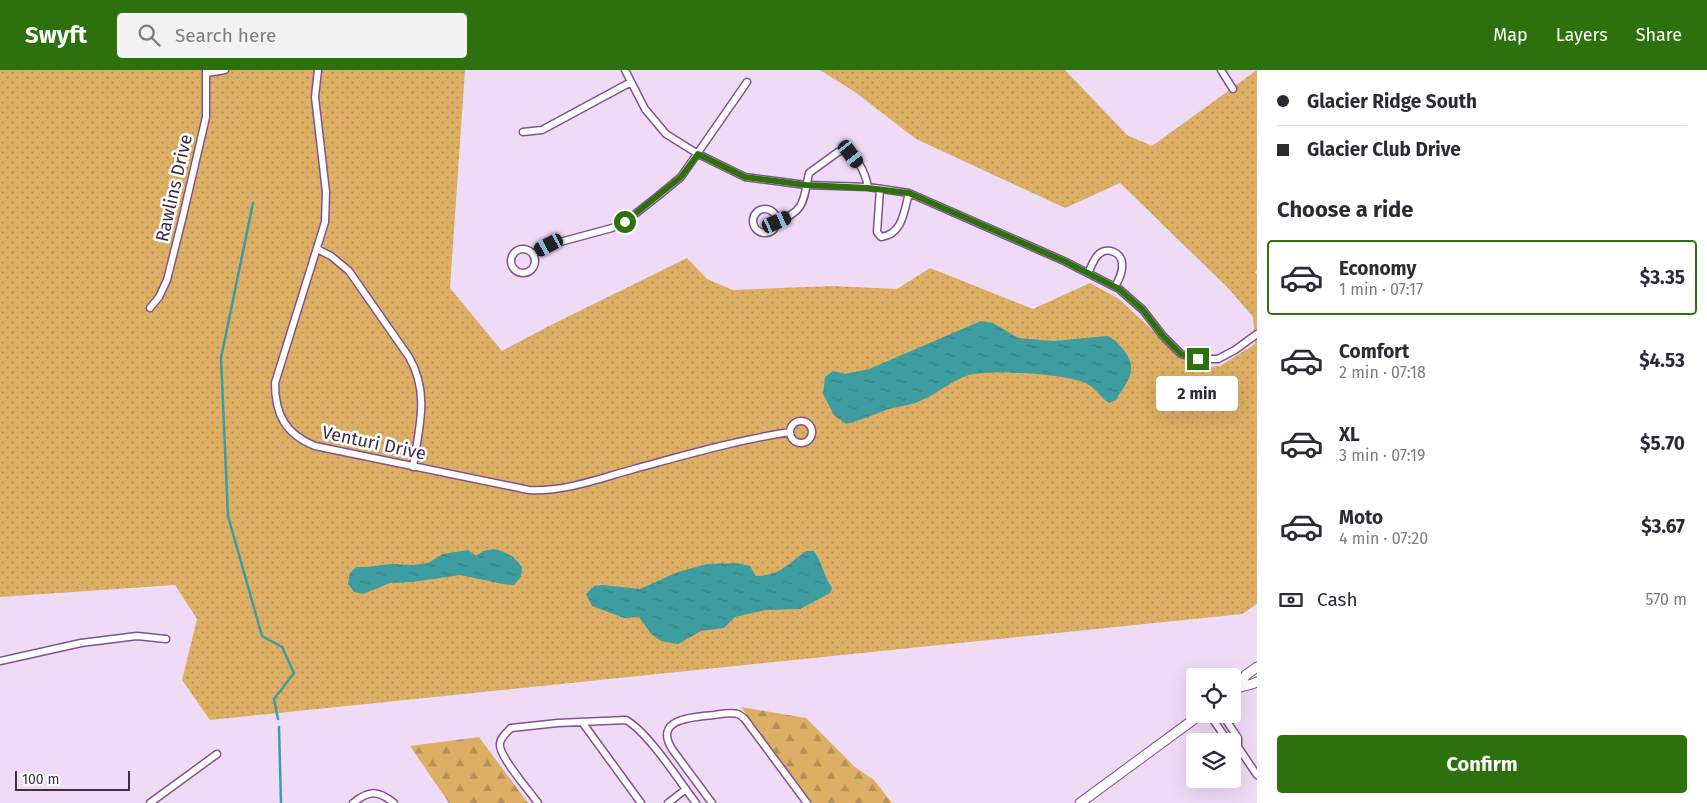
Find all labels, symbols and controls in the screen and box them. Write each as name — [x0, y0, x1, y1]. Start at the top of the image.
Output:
search box — [117, 13, 467, 58]
text: Swyft — [25, 21, 87, 49]
icon: search — [135, 21, 163, 49]
text: Search here — [175, 24, 276, 47]
text: Map — [1493, 24, 1528, 46]
text: Layers — [1556, 24, 1608, 46]
text: Share — [1636, 24, 1682, 46]
text: Glacier Ridge South — [1307, 90, 1477, 113]
street label: Rawlins Drive — [151, 132, 197, 244]
car — [835, 138, 866, 170]
text: Glacier Club Drive — [1307, 138, 1461, 161]
text: Choose a ride — [1277, 196, 1413, 223]
car — [760, 209, 793, 235]
route start — [614, 211, 636, 233]
car — [532, 231, 565, 259]
icon: car — [1279, 255, 1324, 300]
text: Economy — [1339, 257, 1416, 280]
text: $3.35 — [1640, 266, 1685, 289]
text: 1 min · 07:17 — [1339, 280, 1423, 299]
icon: car — [1279, 338, 1324, 383]
text: Comfort — [1339, 340, 1409, 363]
route end — [1187, 348, 1209, 370]
text: $4.53 — [1639, 349, 1685, 372]
text: 2 min · 07:18 — [1339, 363, 1426, 382]
callout: 2 min — [1157, 376, 1239, 412]
text: 2 min — [1177, 384, 1217, 403]
street label: Venturi Drive — [320, 421, 428, 465]
icon: car — [1279, 421, 1324, 466]
text: XL — [1339, 423, 1360, 446]
text: $5.70 — [1640, 432, 1685, 455]
text: 3 min · 07:19 — [1339, 446, 1425, 465]
icon: car — [1279, 504, 1324, 549]
text: Moto — [1339, 506, 1383, 529]
text: $3.67 — [1641, 515, 1685, 538]
text: 4 min · 07:20 — [1339, 529, 1428, 548]
icon: cash — [1277, 586, 1305, 614]
text: Cash — [1317, 588, 1358, 611]
text: 570 m — [1646, 590, 1687, 609]
map controls — [1186, 668, 1241, 788]
button: locate — [1186, 668, 1241, 723]
button: layers — [1186, 733, 1241, 788]
button: Confirm — [1277, 735, 1687, 793]
scale bar — [15, 768, 130, 791]
text: 100 m — [22, 771, 59, 788]

